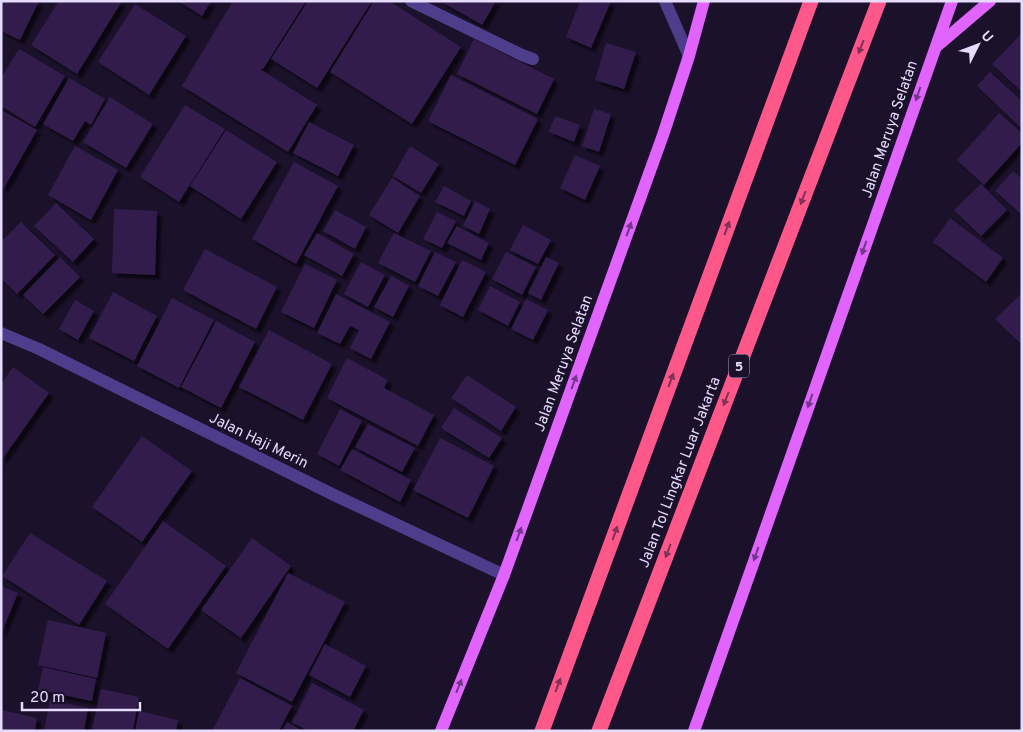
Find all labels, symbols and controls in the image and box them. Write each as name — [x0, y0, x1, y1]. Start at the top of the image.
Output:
north arrow — [953, 20, 1003, 70]
text: U — [977, 28, 996, 47]
one-way arrow — [857, 40, 865, 55]
street label: Jalan Meruya Selatan — [858, 58, 923, 201]
one-way arrow — [914, 87, 921, 102]
one-way arrow — [799, 191, 806, 206]
one-way arrow — [723, 220, 731, 235]
one-way arrow — [625, 221, 633, 236]
one-way arrow — [860, 240, 867, 255]
street label: Jalan Meruya Selatan — [531, 293, 598, 434]
road number: 5 — [729, 354, 749, 378]
one-way arrow — [667, 372, 675, 387]
one-way arrow — [571, 374, 578, 389]
street label: Jalan Tol Lingkar Luar Jakarta — [635, 375, 726, 571]
one-way arrow — [722, 392, 730, 407]
one-way arrow — [806, 394, 814, 409]
street label: Jalan Haji Merin — [206, 409, 311, 474]
one-way arrow — [612, 525, 619, 540]
one-way arrow — [515, 527, 523, 542]
one-way arrow — [664, 544, 672, 559]
one-way arrow — [752, 547, 760, 562]
one-way arrow — [554, 677, 562, 692]
one-way arrow — [456, 678, 463, 693]
scale bar — [22, 680, 140, 712]
text: 20 m — [30, 689, 65, 708]

